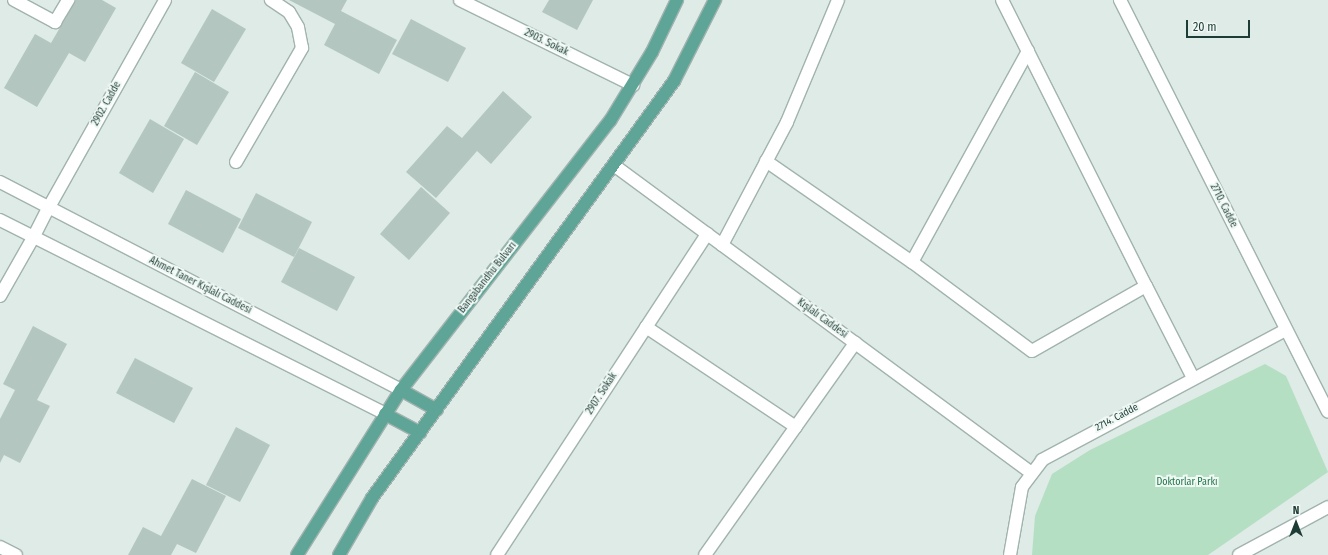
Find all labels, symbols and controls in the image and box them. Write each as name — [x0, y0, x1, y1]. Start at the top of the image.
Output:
scale bar — [1188, 12, 1252, 38]
text: 20 m — [1193, 20, 1217, 34]
street label: 2903. Sokak — [522, 27, 570, 59]
street label: 2902. Cadde — [90, 80, 124, 128]
street label: 2710. Cadde — [1207, 182, 1239, 230]
street label: Bangabandhu Bulvarı — [456, 240, 520, 316]
street label: Ahmet Taner Kışlalı Caddesi — [147, 255, 253, 317]
street label: Kışlalı Caddesi — [794, 297, 850, 341]
street label: 2907. Sokak — [584, 371, 620, 417]
street label: 2714. Cadde — [1093, 402, 1141, 434]
park label: Doktorlar Parkı — [1156, 477, 1218, 489]
north arrow — [1276, 503, 1316, 543]
text: N — [1293, 504, 1299, 517]

